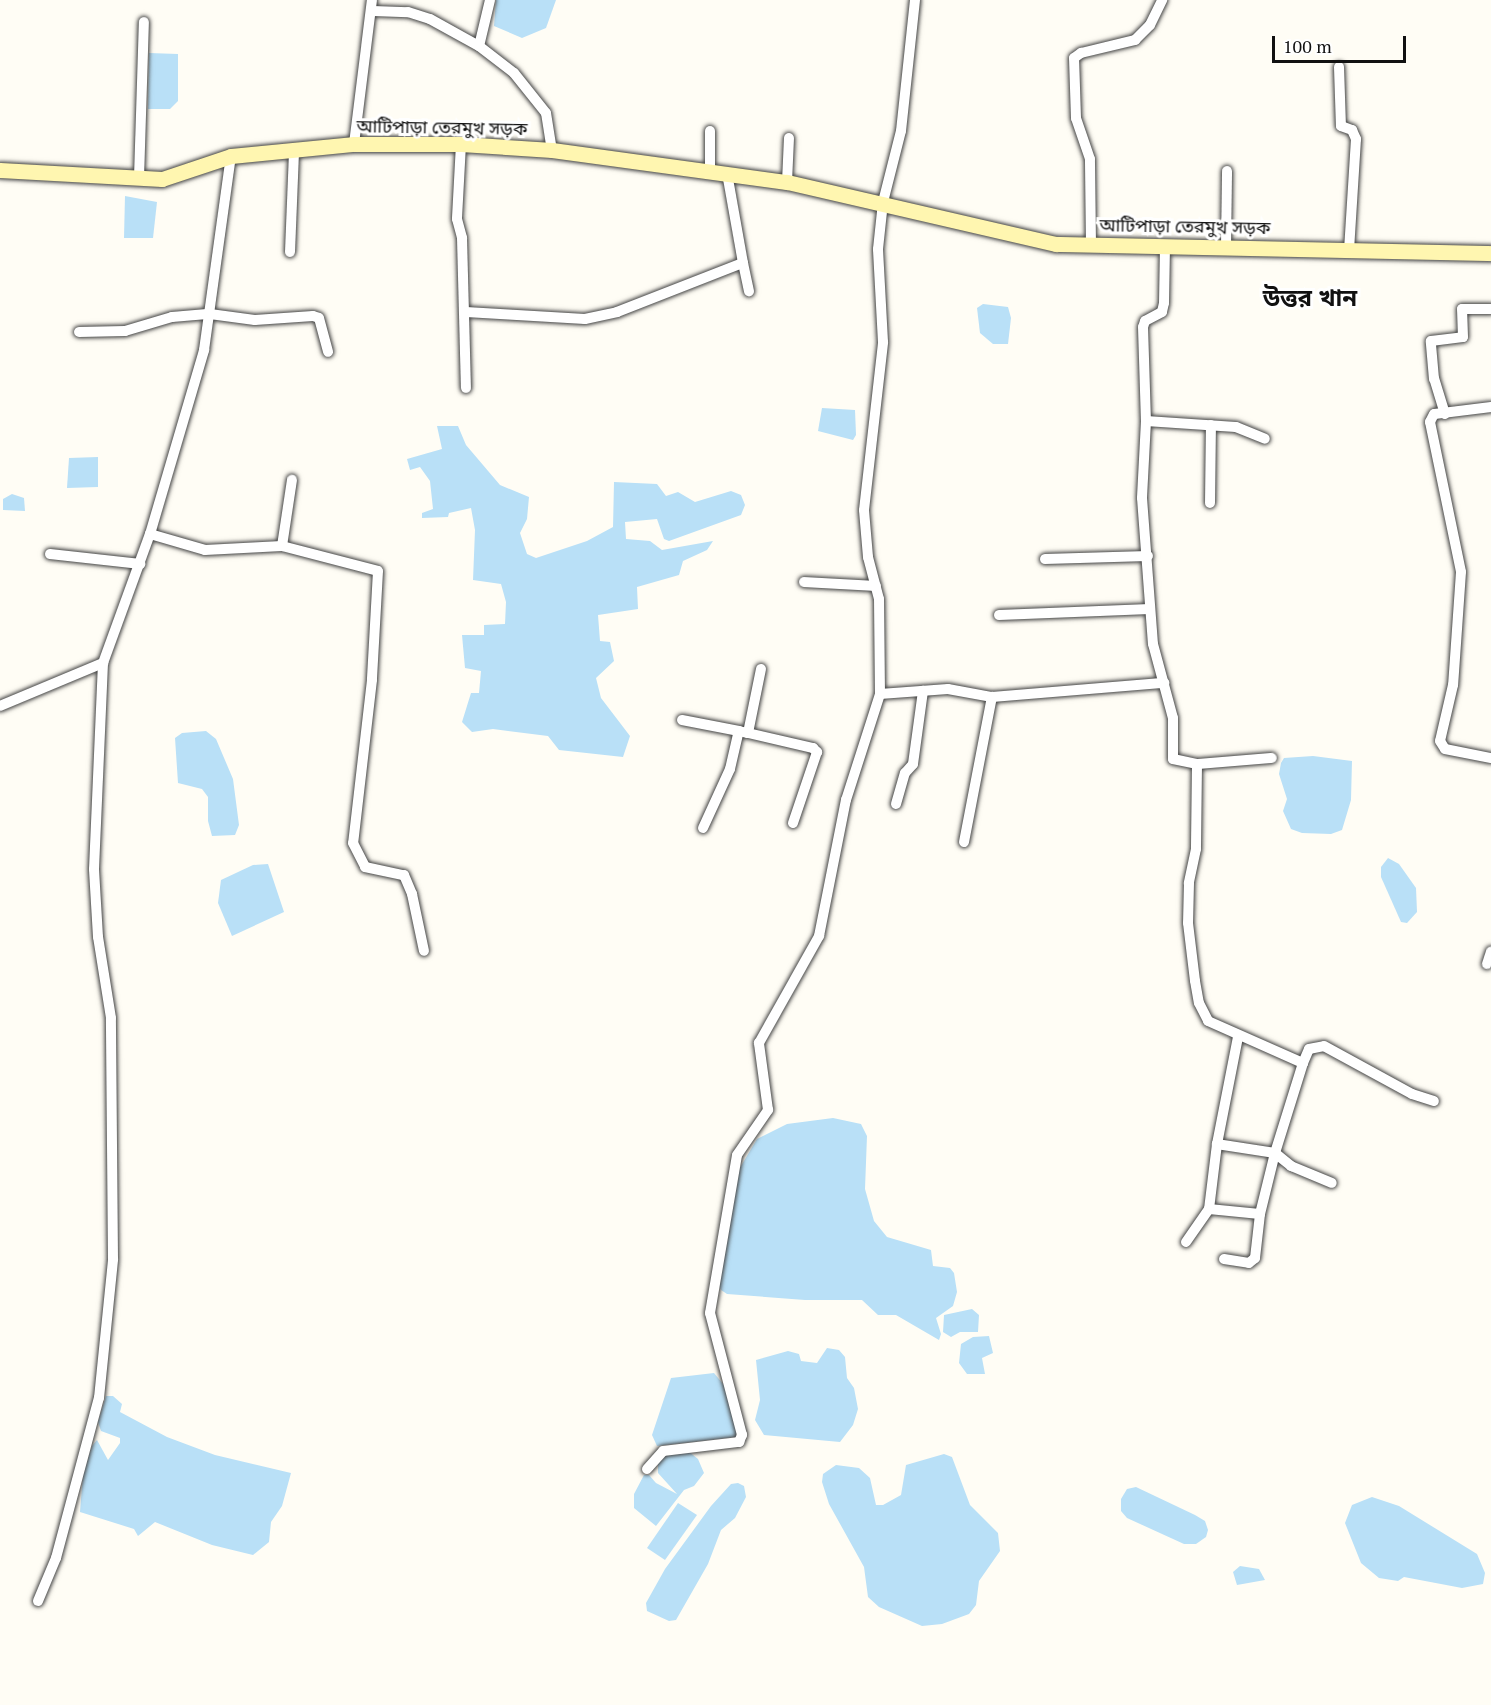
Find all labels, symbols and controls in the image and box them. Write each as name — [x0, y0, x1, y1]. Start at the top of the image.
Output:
scale bar — [1275, 24, 1408, 62]
text: 100 m — [1283, 34, 1332, 58]
street label: আটিপাড়া তেরমুখ সড়ক — [356, 115, 528, 139]
street label: আটিপাড়া তেরমুখ সড়ক — [1099, 214, 1271, 238]
district label: উত্তর খান — [1263, 284, 1357, 312]

